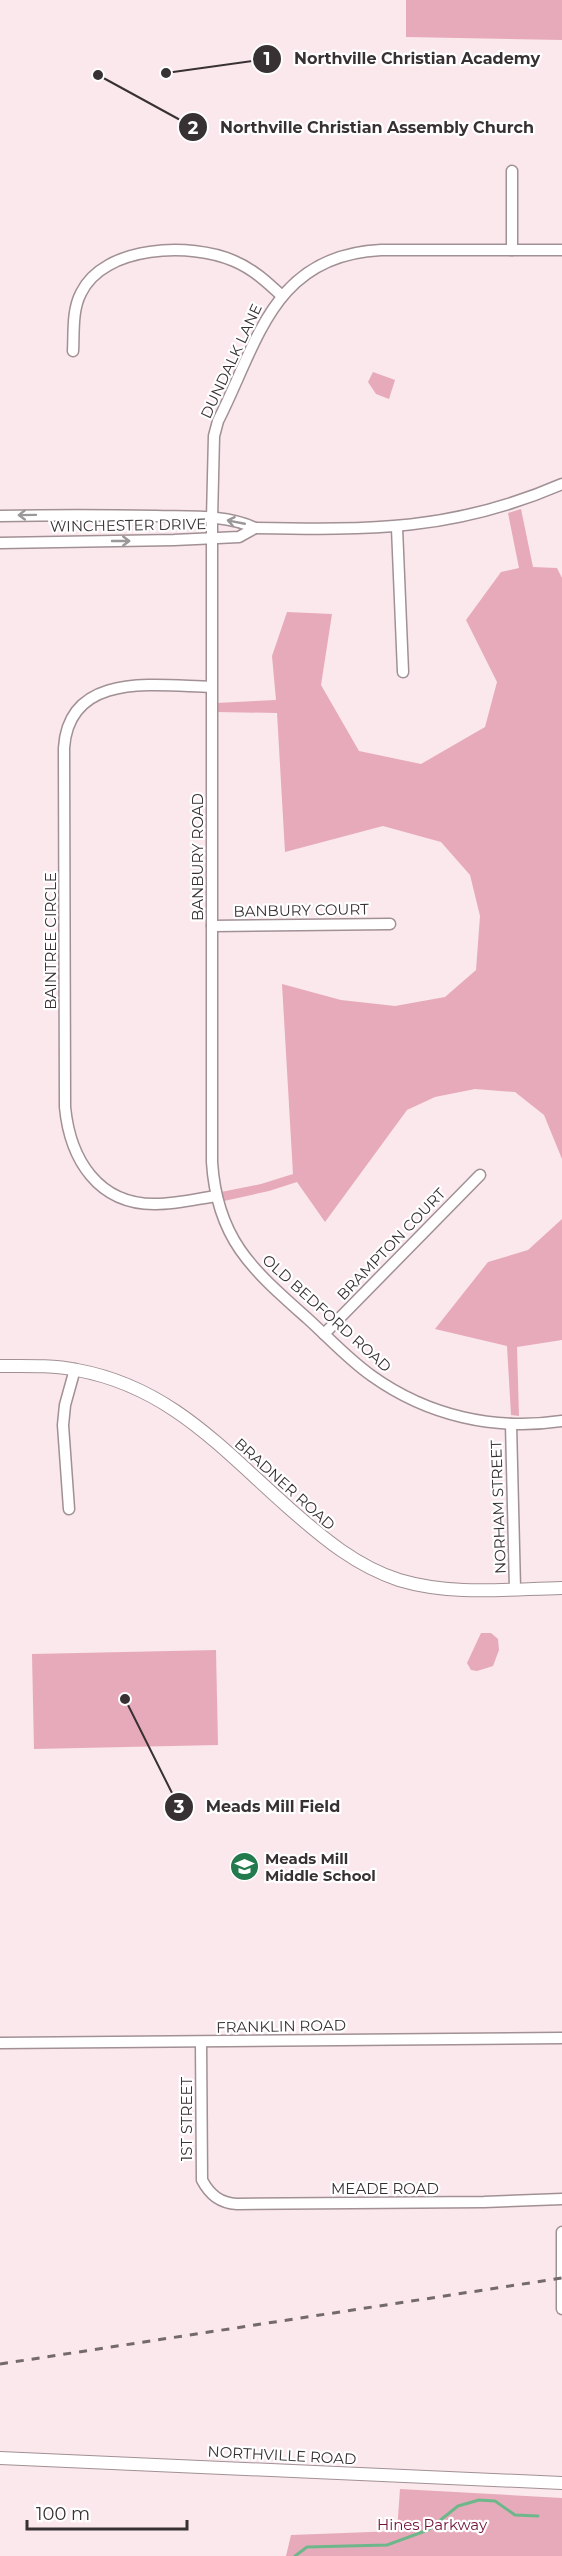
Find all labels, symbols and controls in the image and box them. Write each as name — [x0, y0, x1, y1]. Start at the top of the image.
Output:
callout: Northville Christian Academy — [252, 42, 552, 76]
text: 1 — [263, 48, 271, 70]
text: Northville Christian Academy — [294, 49, 540, 68]
callout: Northville Christian Assembly Church — [178, 110, 546, 144]
text: 2 — [188, 117, 199, 139]
text: Northville Christian Assembly Church — [220, 118, 534, 137]
street label: DUNDALK LANE — [196, 300, 266, 422]
one-way arrow — [18, 510, 38, 521]
street label: WINCHESTER DRIVE — [50, 514, 206, 536]
one-way arrow — [226, 516, 246, 527]
one-way arrow — [111, 535, 131, 546]
street label: BANBURY ROAD — [188, 793, 207, 921]
street label: BAINTREE CIRCLE — [41, 872, 60, 1010]
street label: BANBURY COURT — [233, 899, 369, 921]
street label: BRAMPTON COURT — [333, 1184, 450, 1304]
street label: OLD BEDFORD ROAD — [259, 1250, 395, 1376]
street label: BRADNER ROAD — [231, 1434, 339, 1534]
street label: NORHAM STREET — [486, 1439, 510, 1574]
callout: Meads Mill Field — [164, 1790, 352, 1824]
text: 3 — [173, 1796, 185, 1818]
text: Meads Mill Field — [206, 1797, 340, 1816]
place label: Meads Mill Middle School — [265, 1849, 376, 1885]
school or university icon: Meads Mill Middle School — [228, 1851, 260, 1883]
street label: FRANKLIN ROAD — [216, 2015, 346, 2037]
street label: 1ST STREET — [177, 2076, 196, 2161]
street label: MEADE ROAD — [331, 2179, 439, 2198]
street label: NORTHVILLE ROAD — [207, 2442, 357, 2468]
scale bar — [27, 2493, 188, 2531]
text: 100 m — [36, 2503, 90, 2525]
park label: Hines Parkway — [377, 2515, 488, 2534]

